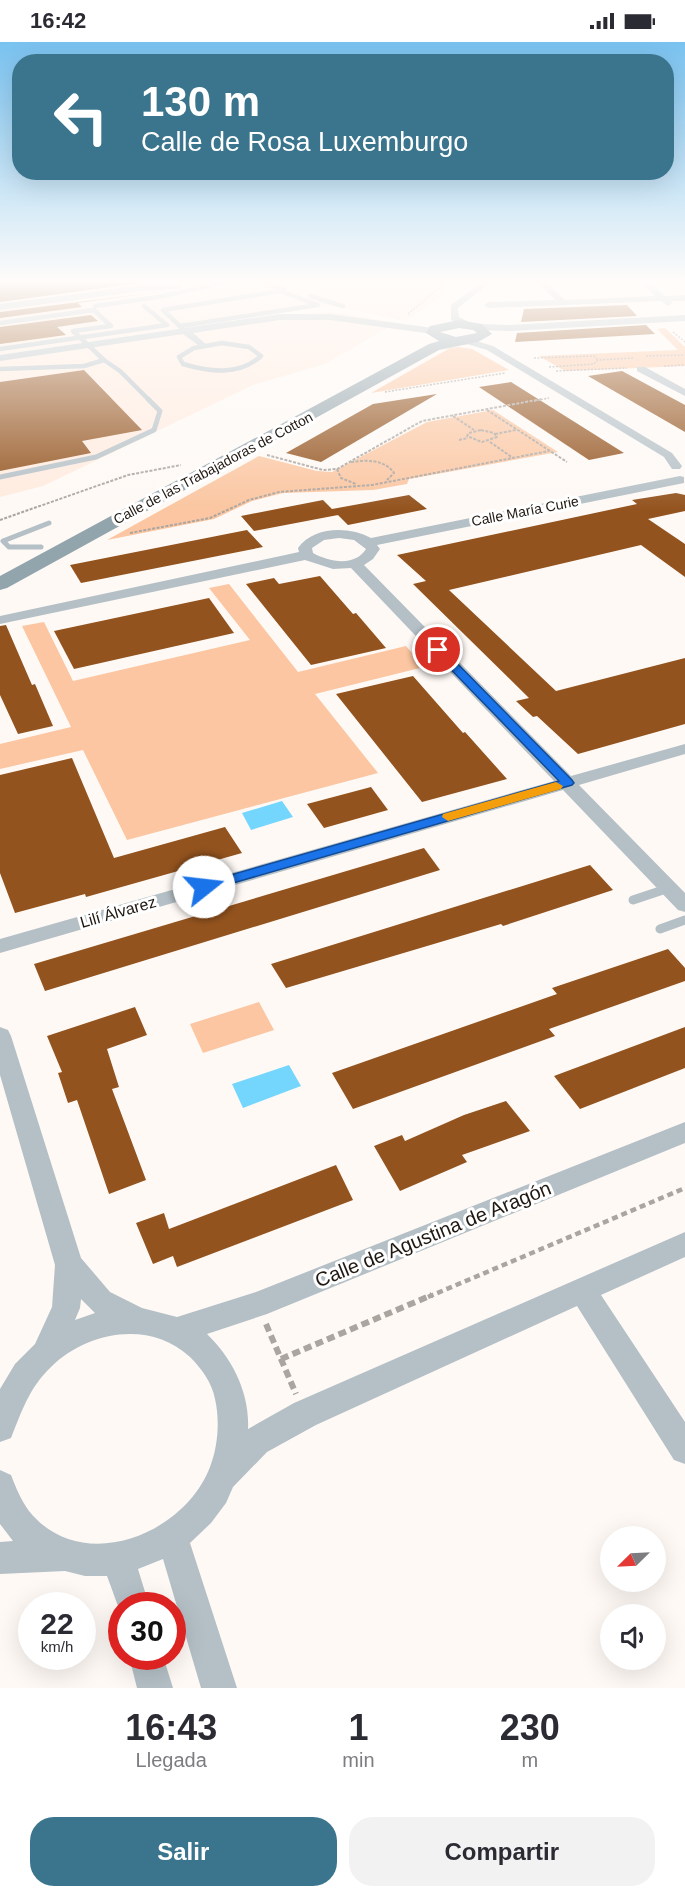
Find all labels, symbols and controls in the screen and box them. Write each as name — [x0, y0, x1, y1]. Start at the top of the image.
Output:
text: 16:42 — [30, 8, 86, 33]
icon: left — [42, 78, 120, 156]
text: 130 m — [141, 78, 260, 125]
text: Calle de Rosa Luxemburgo — [141, 127, 468, 157]
street label: Calle de las Trabajadoras de Cotton — [111, 409, 315, 527]
street label: Calle María Curie — [470, 493, 580, 529]
pin — [412, 624, 463, 675]
icon: arrive — [421, 633, 454, 666]
position arrow — [172, 855, 236, 919]
street label: Lilí Álvarez — [78, 892, 158, 931]
street label: Calle de Agustina de Aragón — [312, 1177, 554, 1291]
north arrow — [600, 1526, 666, 1592]
map controls — [600, 1526, 666, 1670]
speed limit sign: 30 — [108, 1592, 186, 1670]
button: sound — [600, 1604, 666, 1670]
text: 22 — [40, 1607, 74, 1640]
text: km/h — [41, 1638, 73, 1655]
text: 16:43 — [125, 1707, 217, 1748]
text: 1 — [348, 1707, 368, 1748]
text: 230 — [500, 1707, 560, 1748]
text: Llegada — [136, 1749, 207, 1771]
text: min — [342, 1749, 375, 1771]
text: m — [521, 1749, 538, 1771]
button: Salir — [30, 1817, 337, 1886]
button: Compartir — [349, 1817, 655, 1886]

